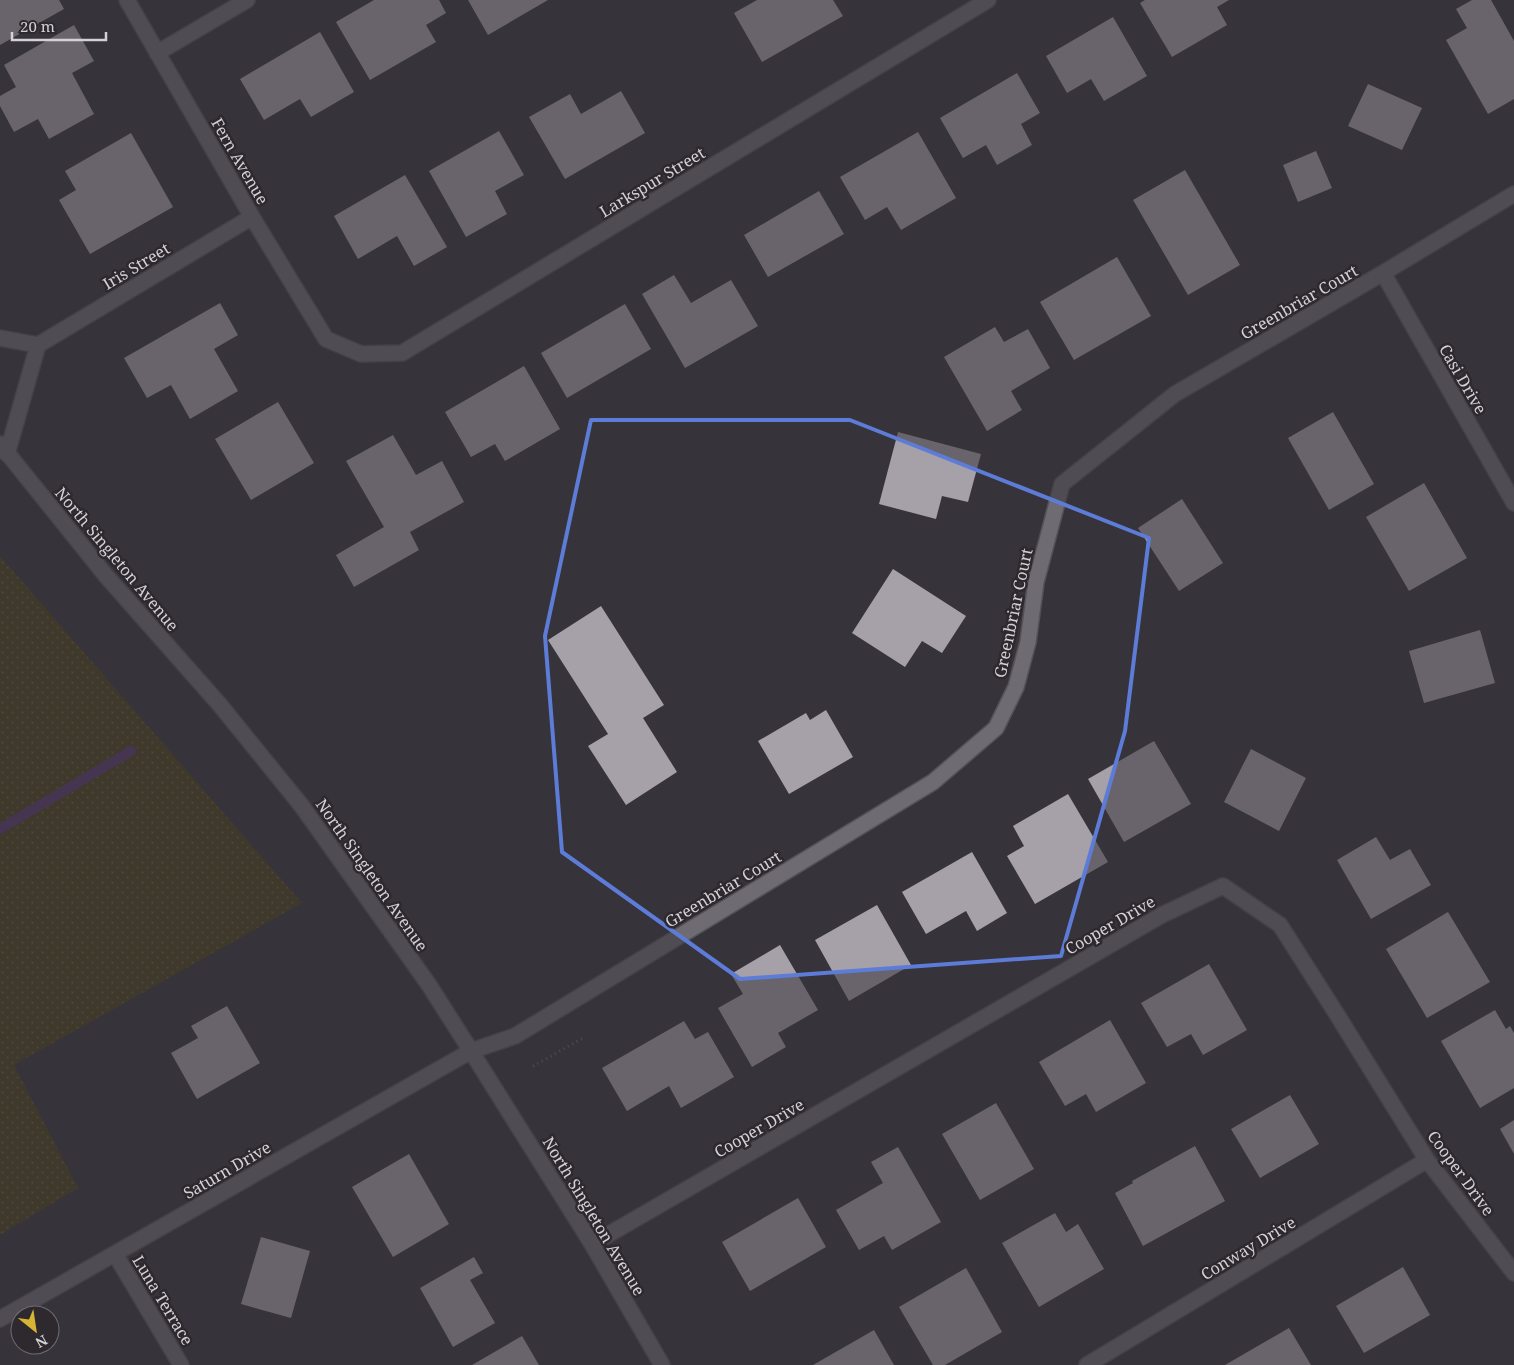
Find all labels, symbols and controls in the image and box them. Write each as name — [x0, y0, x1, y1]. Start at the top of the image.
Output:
scale bar — [12, 10, 106, 42]
text: 20 m — [20, 16, 55, 36]
street label: Fern Avenue — [206, 114, 274, 208]
street label: Larkspur Street — [595, 142, 709, 222]
street label: Iris Street — [98, 237, 174, 295]
street label: Greenbriar Court — [1236, 259, 1362, 345]
street label: Casi Drive — [1434, 340, 1492, 418]
street label: North Singleton Avenue — [50, 482, 184, 636]
street label: Greenbriar Court — [989, 546, 1038, 680]
street label: North Singleton Avenue — [311, 794, 433, 956]
street label: Greenbriar Court — [661, 845, 786, 932]
street label: Cooper Drive — [1061, 890, 1159, 960]
street label: Cooper Drive — [710, 1093, 808, 1163]
street label: Cooper Drive — [1423, 1126, 1499, 1220]
street label: North Singleton Avenue — [538, 1132, 650, 1300]
street label: Saturn Drive — [179, 1136, 275, 1204]
street label: Conway Drive — [1196, 1211, 1300, 1285]
street label: Luna Terrace — [127, 1251, 199, 1349]
north arrow — [10, 1305, 60, 1355]
text: N — [32, 1331, 51, 1353]

